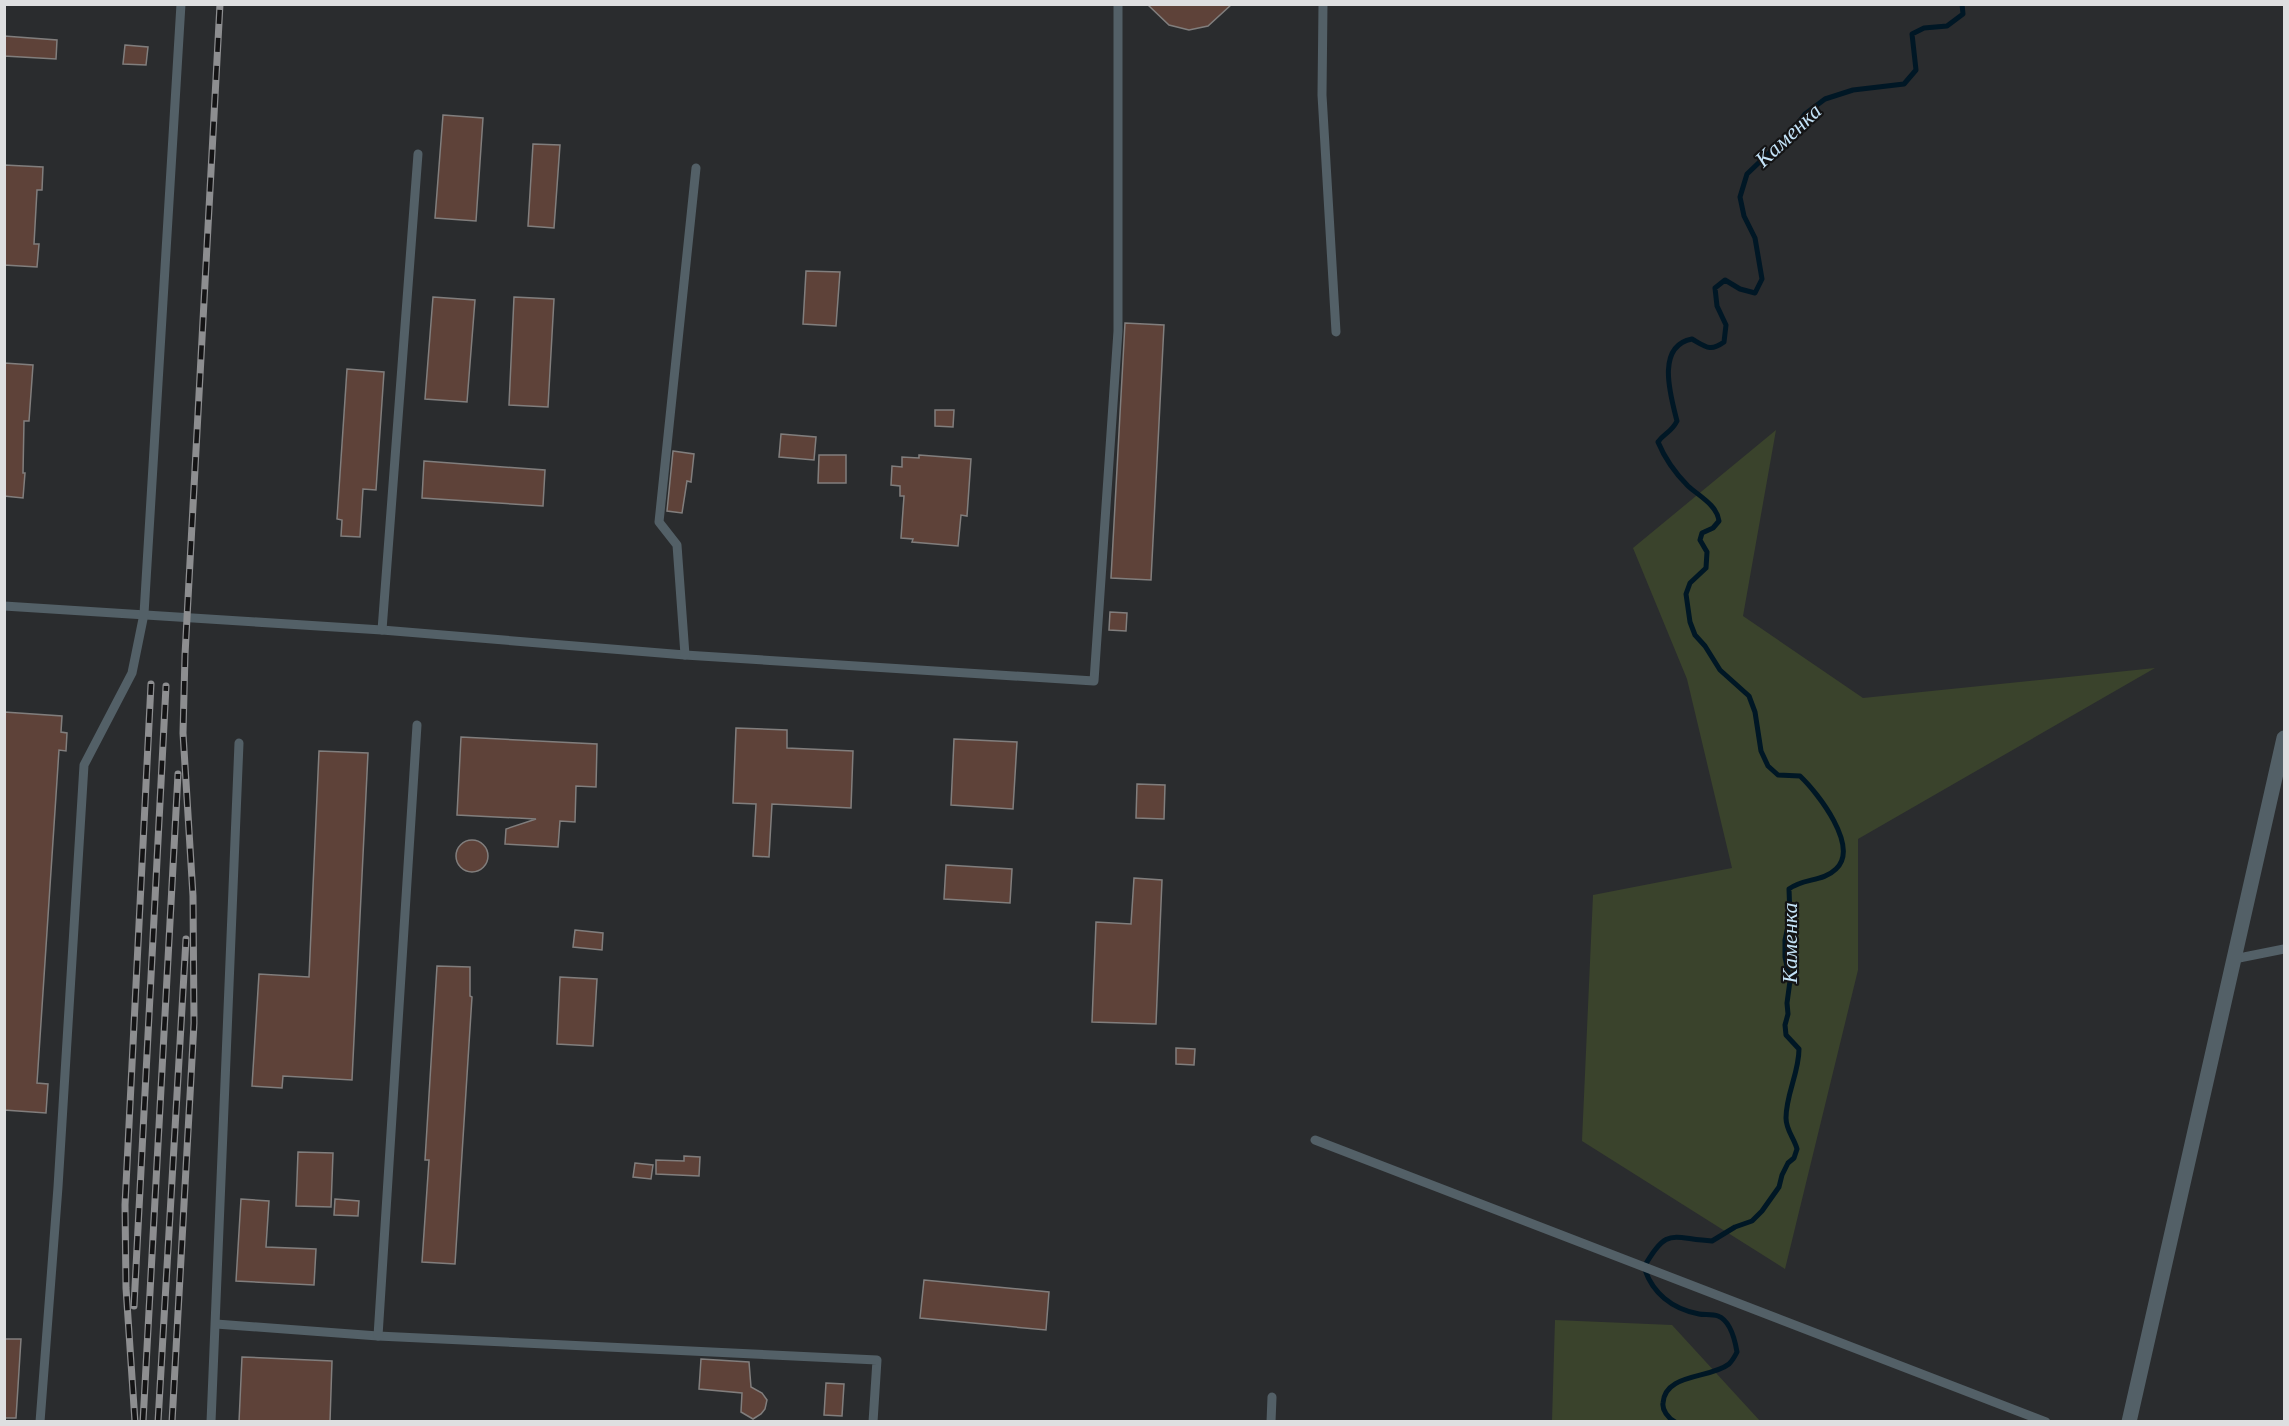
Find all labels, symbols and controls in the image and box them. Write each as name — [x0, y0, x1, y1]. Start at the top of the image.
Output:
water label: Каменка — [1749, 98, 1826, 172]
water label: Каменка — [1777, 902, 1802, 985]

